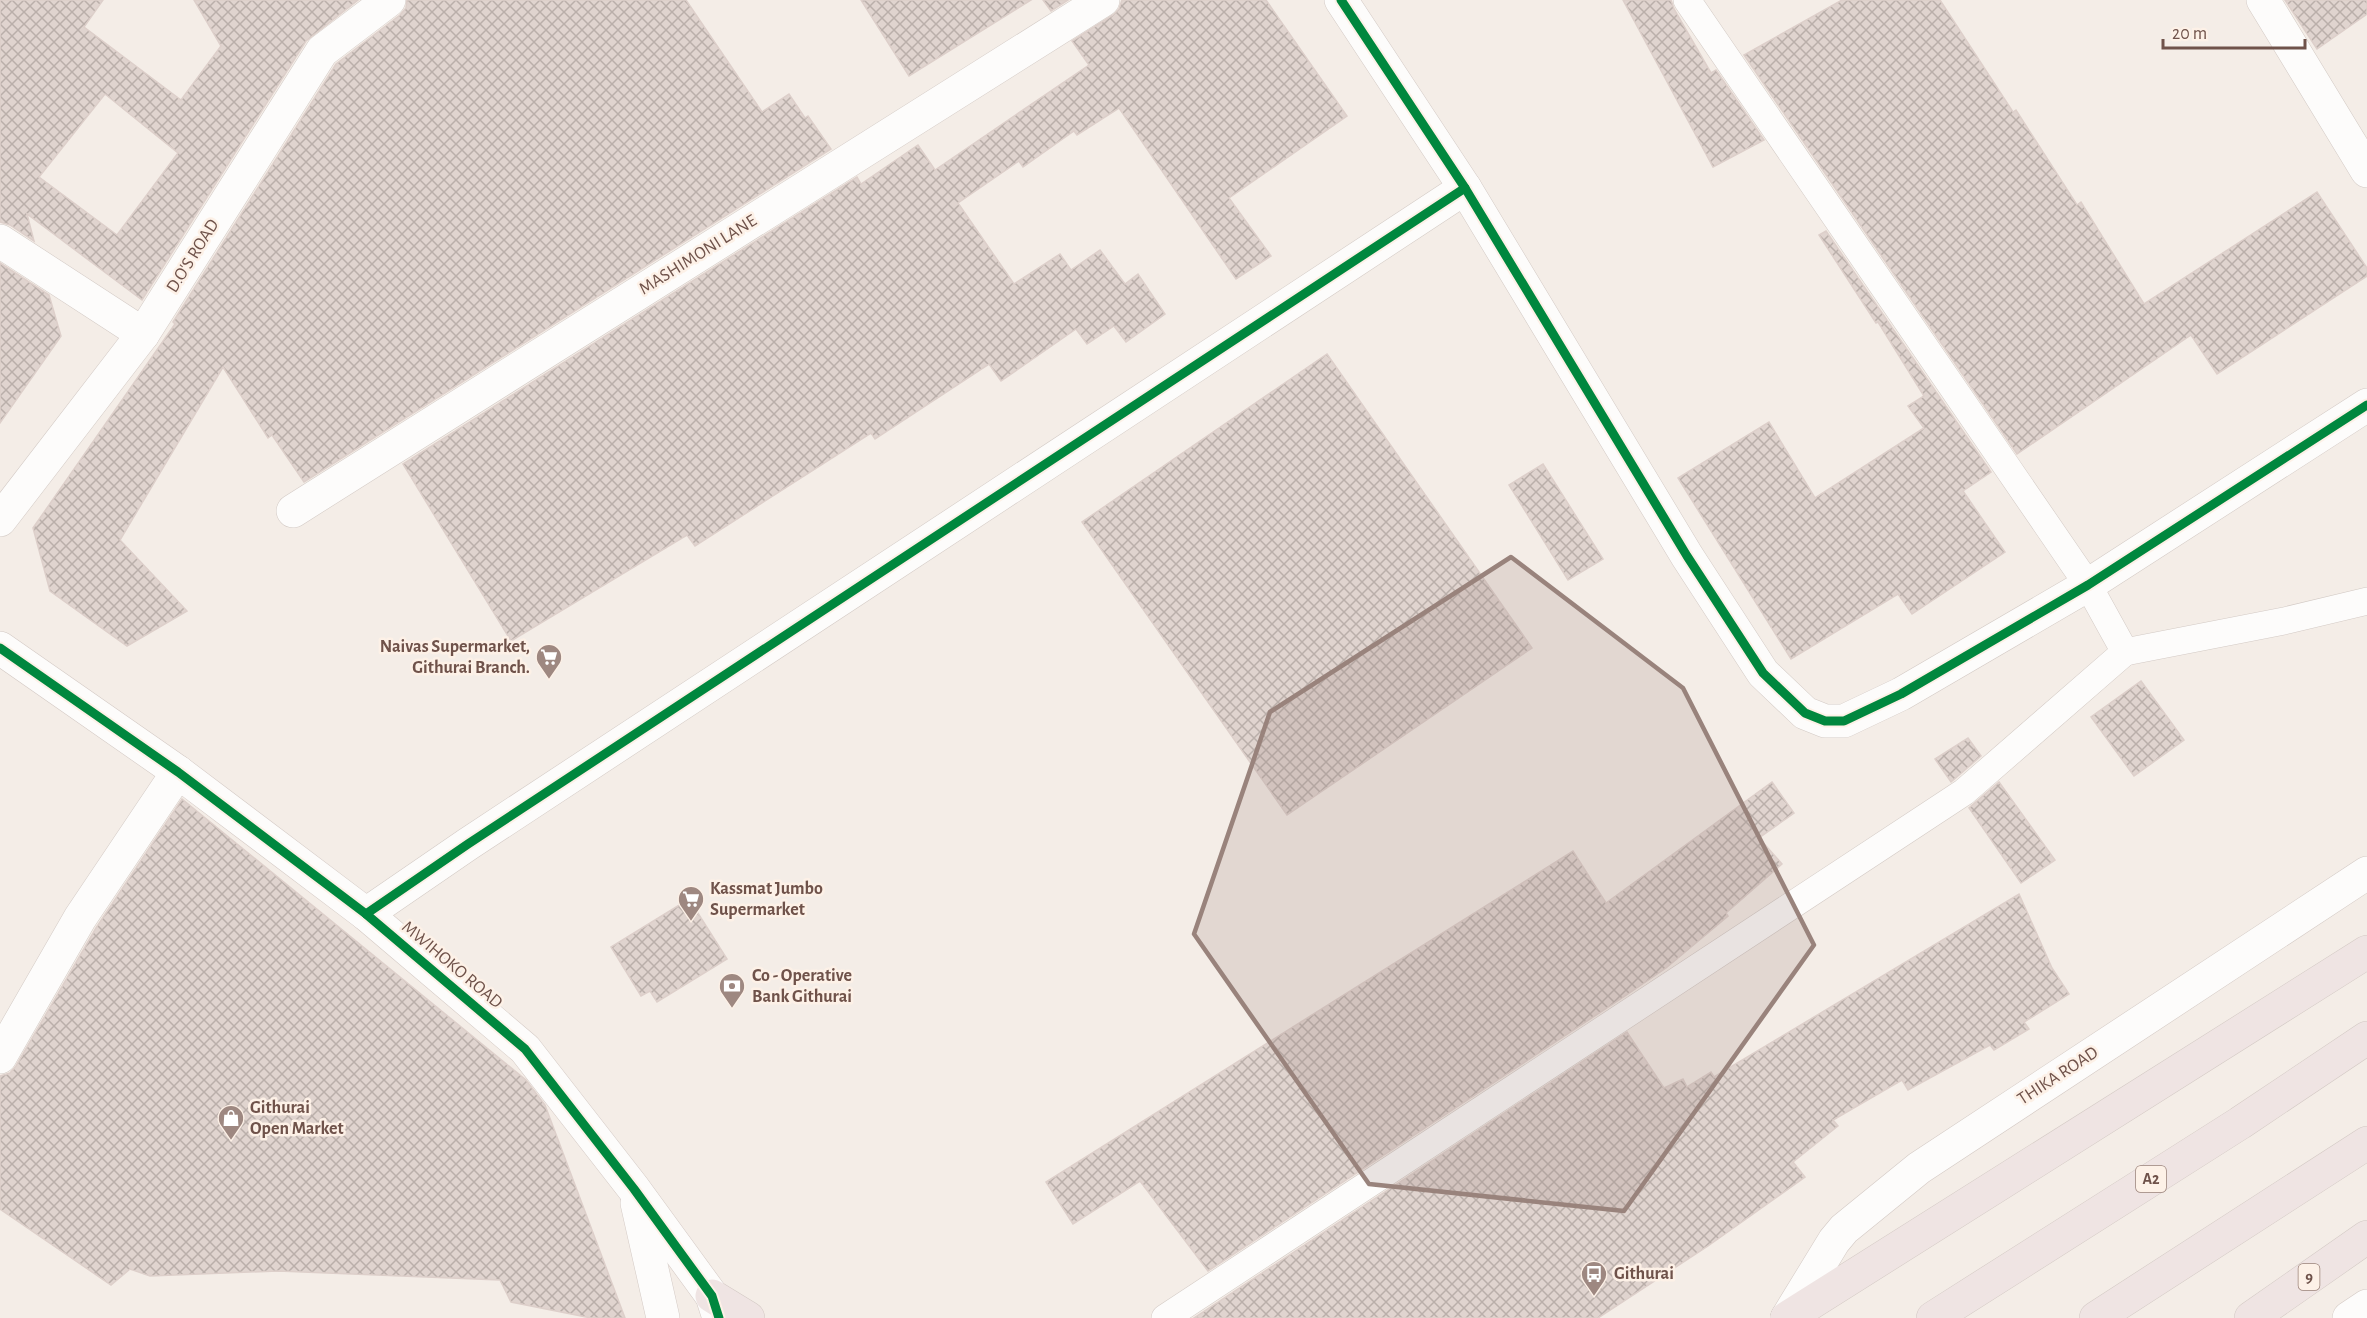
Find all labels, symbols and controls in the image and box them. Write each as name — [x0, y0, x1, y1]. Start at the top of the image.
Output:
scale bar — [2163, 12, 2306, 50]
text: 20 m — [2172, 25, 2207, 43]
street label: MASHIMONI LANE — [636, 211, 760, 298]
street label: D.O'S ROAD — [163, 216, 223, 296]
place label: Naivas Supermarket, Githurai Branch. — [380, 638, 530, 677]
supermarket icon: Naivas Supermarket, Githurai Branch. — [534, 642, 564, 680]
place label: Kassmat Jumbo Supermarket — [710, 880, 823, 919]
supermarket icon: Kassmat Jumbo Supermarket — [676, 884, 706, 922]
street label: MWIHOKO ROAD — [398, 918, 506, 1012]
place label: Co - Operative Bank Githurai — [752, 967, 852, 1006]
bank icon: Co - Operative Bank Githurai — [717, 971, 747, 1009]
street label: THIKA ROAD — [2014, 1043, 2102, 1109]
place label: Githurai Open Market — [250, 1099, 344, 1138]
shop icon: Githurai Open Market — [216, 1103, 246, 1141]
road number: A2 — [2136, 1166, 2166, 1192]
bus stop icon: Githurai — [1579, 1259, 1609, 1297]
road number: 9 — [2298, 1264, 2320, 1290]
place label: Githurai — [1614, 1265, 1674, 1283]

